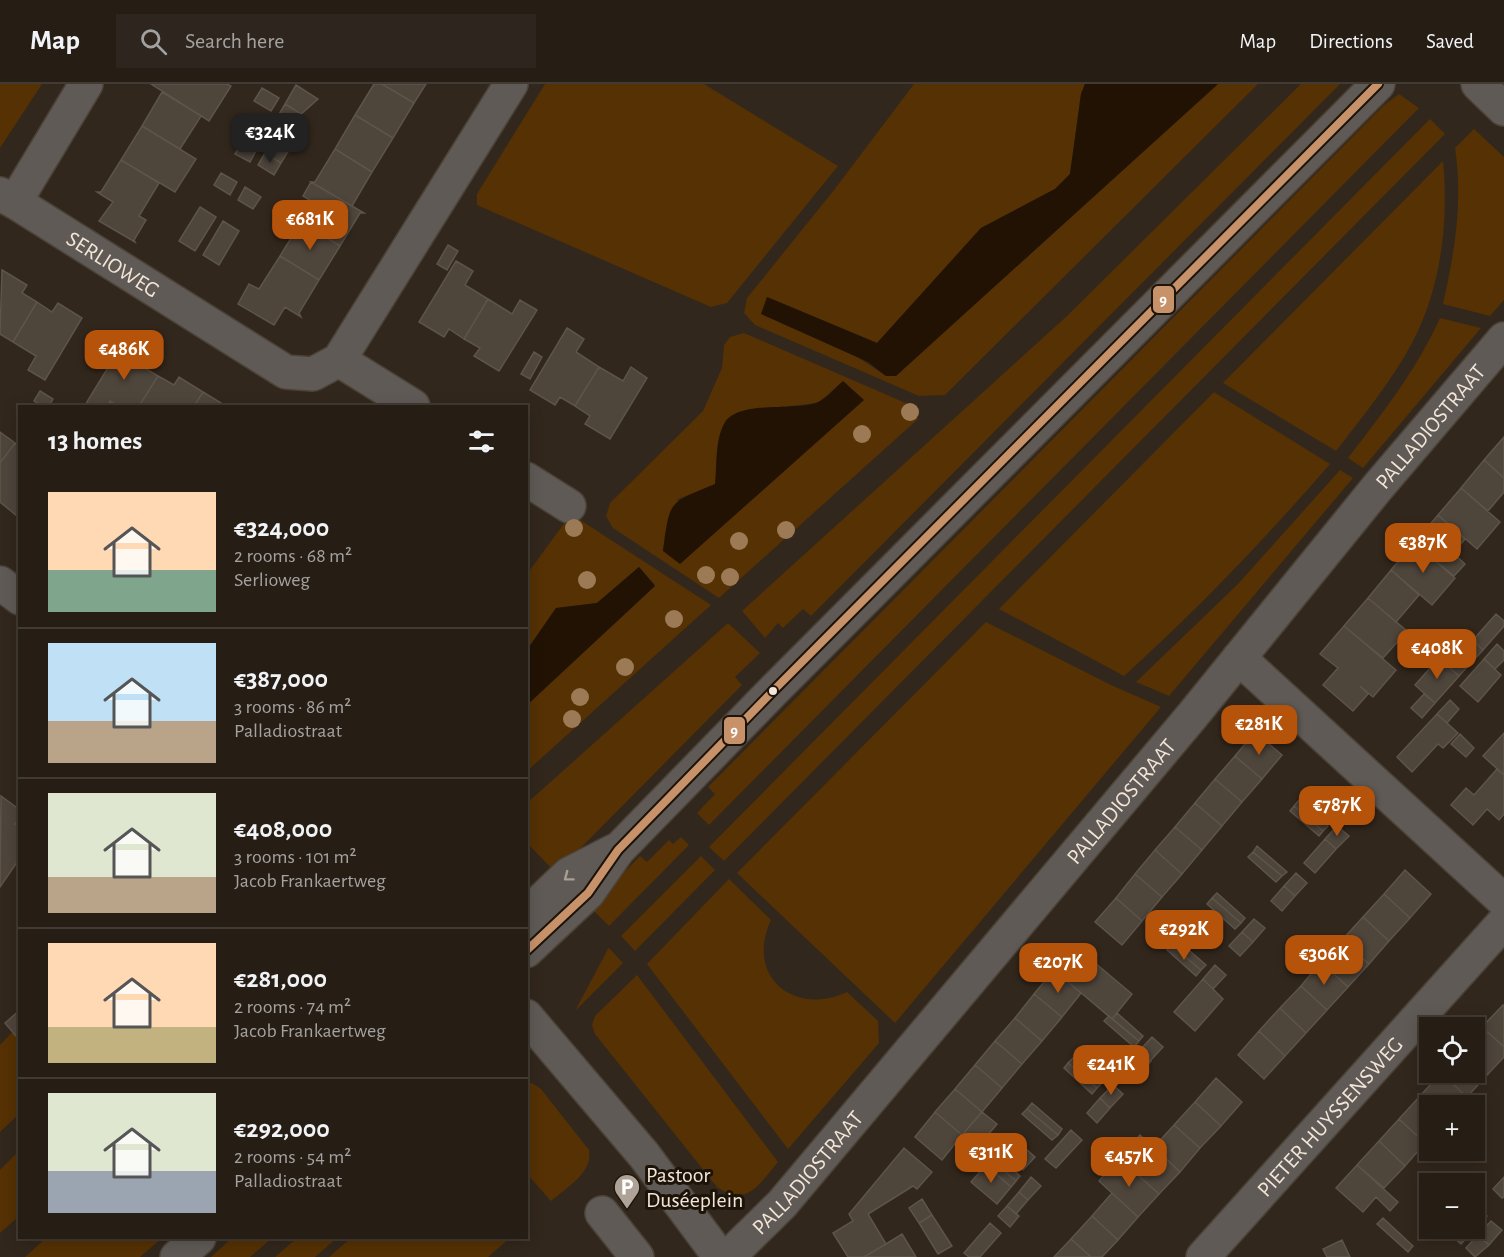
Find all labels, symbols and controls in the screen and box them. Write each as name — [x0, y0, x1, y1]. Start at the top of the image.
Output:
search box — [116, 14, 536, 68]
icon: search — [137, 25, 170, 58]
text: Map — [30, 27, 80, 55]
text: Search here — [185, 30, 284, 52]
text: Map — [1240, 31, 1276, 52]
text: Directions — [1309, 31, 1393, 52]
text: Saved — [1426, 31, 1474, 52]
pin: €324K — [228, 113, 312, 164]
text: €324K — [245, 122, 295, 142]
pin: €681K — [268, 200, 352, 251]
text: €681K — [286, 209, 334, 229]
street label: SERLIOWEG — [63, 227, 163, 302]
line badge: 9 — [1152, 285, 1175, 314]
text: 9 — [1159, 292, 1167, 308]
pin: €486K — [82, 330, 166, 381]
text: €486K — [99, 339, 149, 359]
street label: PALLADIOSTRAAT — [1372, 360, 1490, 493]
icon: filters — [465, 425, 498, 458]
text: 13 homes — [48, 428, 142, 454]
text: €324,000 — [234, 515, 329, 541]
icon: home — [96, 516, 168, 588]
pin: €387K — [1381, 523, 1465, 574]
text: €387K — [1399, 532, 1447, 552]
text: 2 rooms · 68 m² — [234, 546, 352, 566]
text: Serlioweg — [234, 570, 310, 590]
pin: €408K — [1395, 629, 1479, 680]
text: €408K — [1411, 638, 1463, 658]
text: €387,000 — [234, 666, 328, 692]
icon: home — [96, 667, 168, 739]
unlabelled marker — [767, 685, 779, 697]
text: 3 rooms · 86 m² — [234, 697, 351, 717]
pin: €281K — [1217, 705, 1301, 756]
text: €281K — [1235, 714, 1283, 734]
line badge: 9 — [723, 716, 746, 745]
text: Palladiostraat — [234, 721, 342, 741]
text: 9 — [730, 723, 738, 739]
street label: PALLADIOSTRAAT — [1063, 735, 1180, 868]
pin: €787K — [1295, 786, 1379, 837]
text: €787K — [1313, 795, 1361, 815]
text: €408,000 — [234, 816, 332, 842]
icon: home — [96, 817, 168, 889]
text: 3 rooms · 101 m² — [234, 847, 357, 867]
one-way arrow — [564, 869, 575, 880]
text: Jacob Frankaertweg — [234, 871, 386, 891]
pin: €292K — [1142, 910, 1226, 961]
text: €292K — [1159, 919, 1209, 939]
pin: €306K — [1282, 935, 1366, 986]
pin: €207K — [1016, 943, 1100, 994]
text: €306K — [1299, 944, 1349, 964]
text: €207K — [1033, 952, 1083, 972]
text: €281,000 — [234, 966, 327, 992]
icon: home — [96, 967, 168, 1039]
text: 2 rooms · 74 m² — [234, 997, 351, 1017]
map controls — [1419, 1017, 1485, 1239]
button: locate — [1419, 1017, 1485, 1083]
text: Jacob Frankaertweg — [234, 1021, 386, 1041]
street label: PIETER HUYSSENSWEG — [1253, 1033, 1407, 1201]
pin: €241K — [1069, 1045, 1153, 1096]
text: €241K — [1087, 1054, 1135, 1074]
button: + — [1419, 1095, 1485, 1161]
street label: PALLADIOSTRAAT — [748, 1107, 867, 1239]
text: €292,000 — [234, 1116, 330, 1142]
icon: home — [96, 1117, 168, 1189]
pin: €311K — [949, 1133, 1033, 1184]
pin: €457K — [1087, 1137, 1171, 1188]
text: €311K — [969, 1142, 1013, 1162]
text: €457K — [1105, 1146, 1153, 1166]
text: 2 rooms · 54 m² — [234, 1147, 351, 1167]
place label: Pastoor Duséeplein — [646, 1164, 743, 1211]
text: Palladiostraat — [234, 1171, 342, 1191]
parking icon: Pastoor Duséeplein — [612, 1172, 642, 1210]
button: − — [1419, 1173, 1485, 1239]

